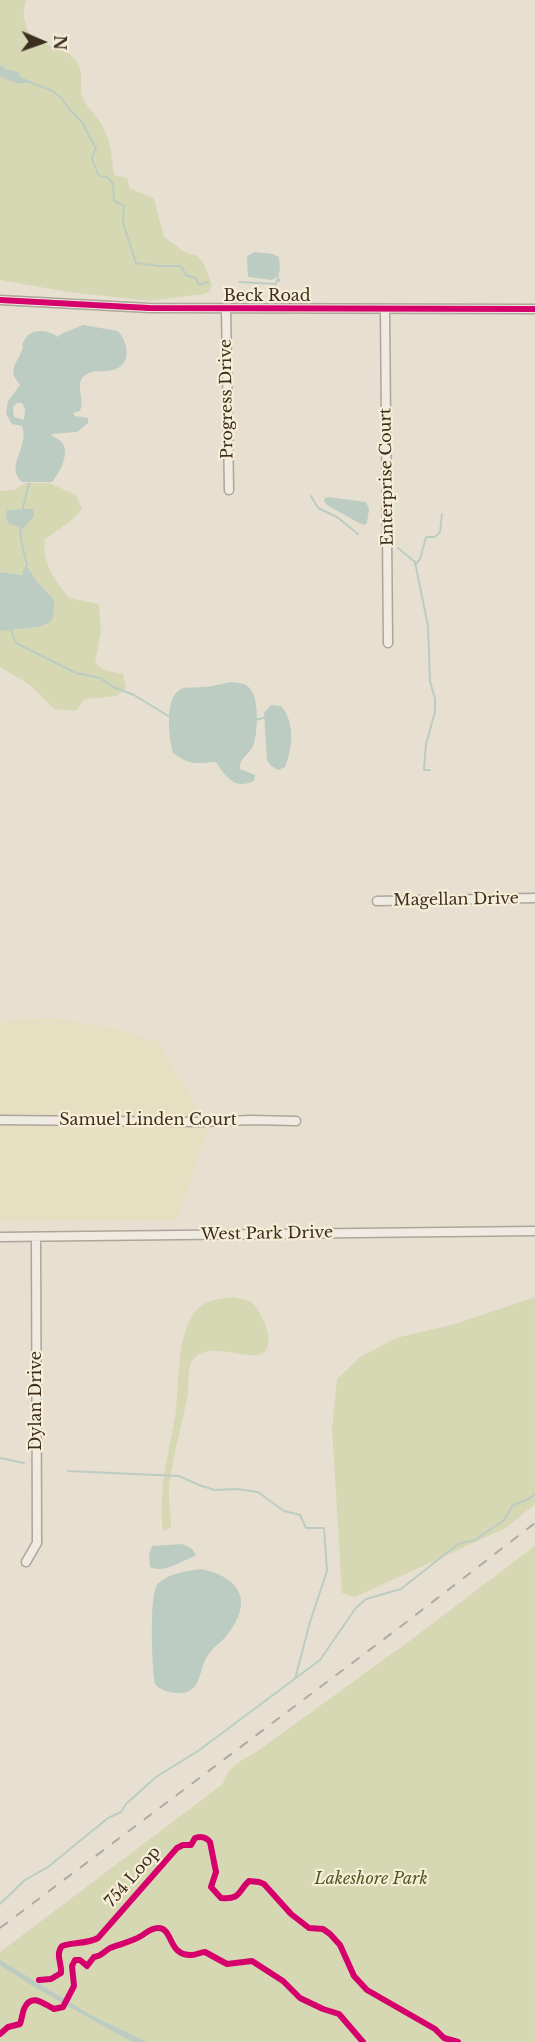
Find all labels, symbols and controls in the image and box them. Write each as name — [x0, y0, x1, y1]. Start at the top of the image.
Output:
north arrow — [12, 12, 72, 72]
text: N — [50, 35, 70, 50]
street label: Beck Road — [223, 286, 311, 306]
street label: Progress Drive — [216, 339, 238, 459]
street label: Enterprise Court — [376, 408, 398, 546]
street label: Magellan Drive — [393, 889, 519, 911]
street label: Samuel Linden Court — [59, 1110, 237, 1130]
street label: West Park Drive — [201, 1223, 333, 1245]
street label: Dylan Drive — [26, 1351, 46, 1451]
street label: 754 Loop — [101, 1843, 165, 1911]
park label: Lakeshore Park — [314, 1869, 428, 1889]

